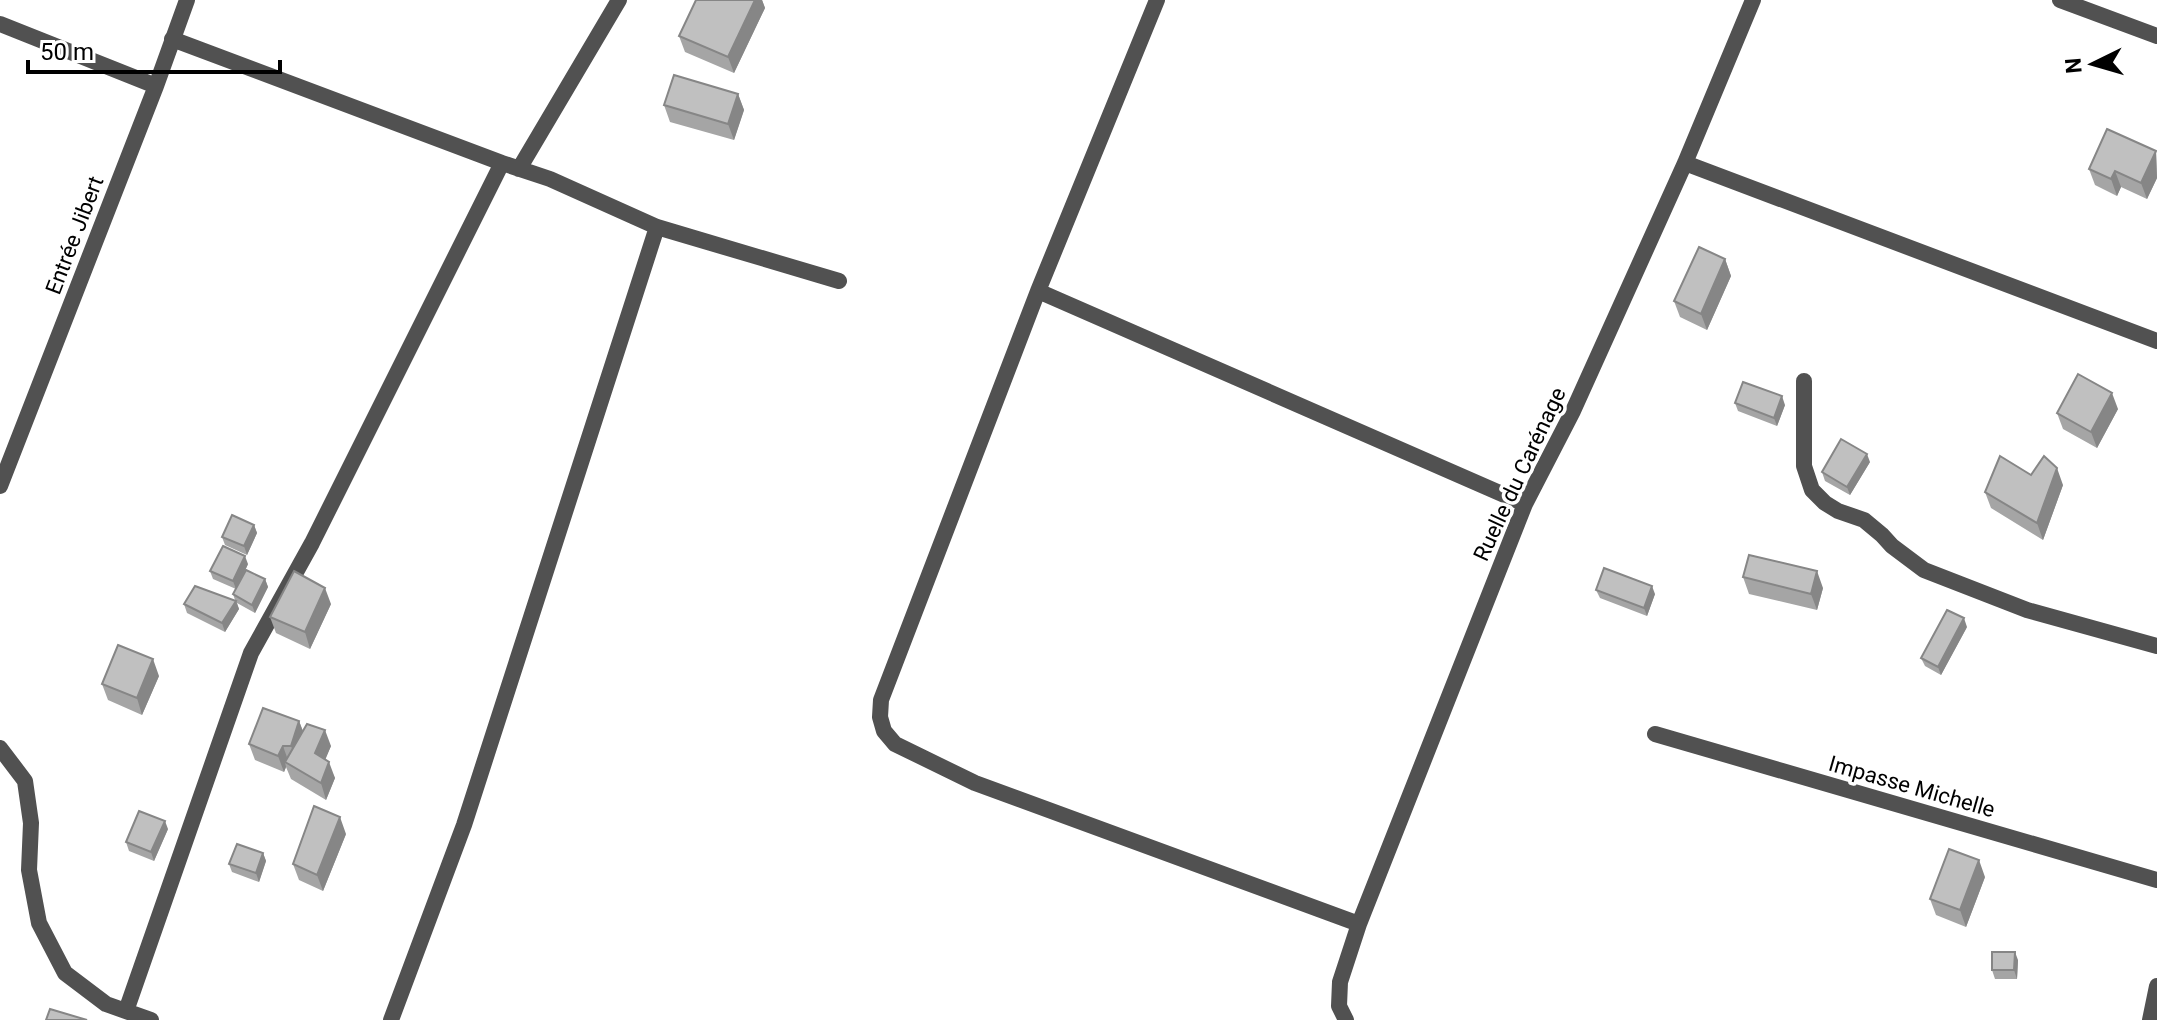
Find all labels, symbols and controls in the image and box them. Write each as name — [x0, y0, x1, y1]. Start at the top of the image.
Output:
scale bar — [28, 24, 280, 74]
north arrow — [2053, 24, 2133, 104]
text: 50 m — [40, 38, 94, 66]
text: N — [2060, 57, 2087, 75]
street label: Entrée Jibert — [40, 173, 108, 298]
street label: Ruelle du Carénage — [1468, 384, 1571, 565]
street label: Impasse Michelle — [1826, 751, 1998, 822]

